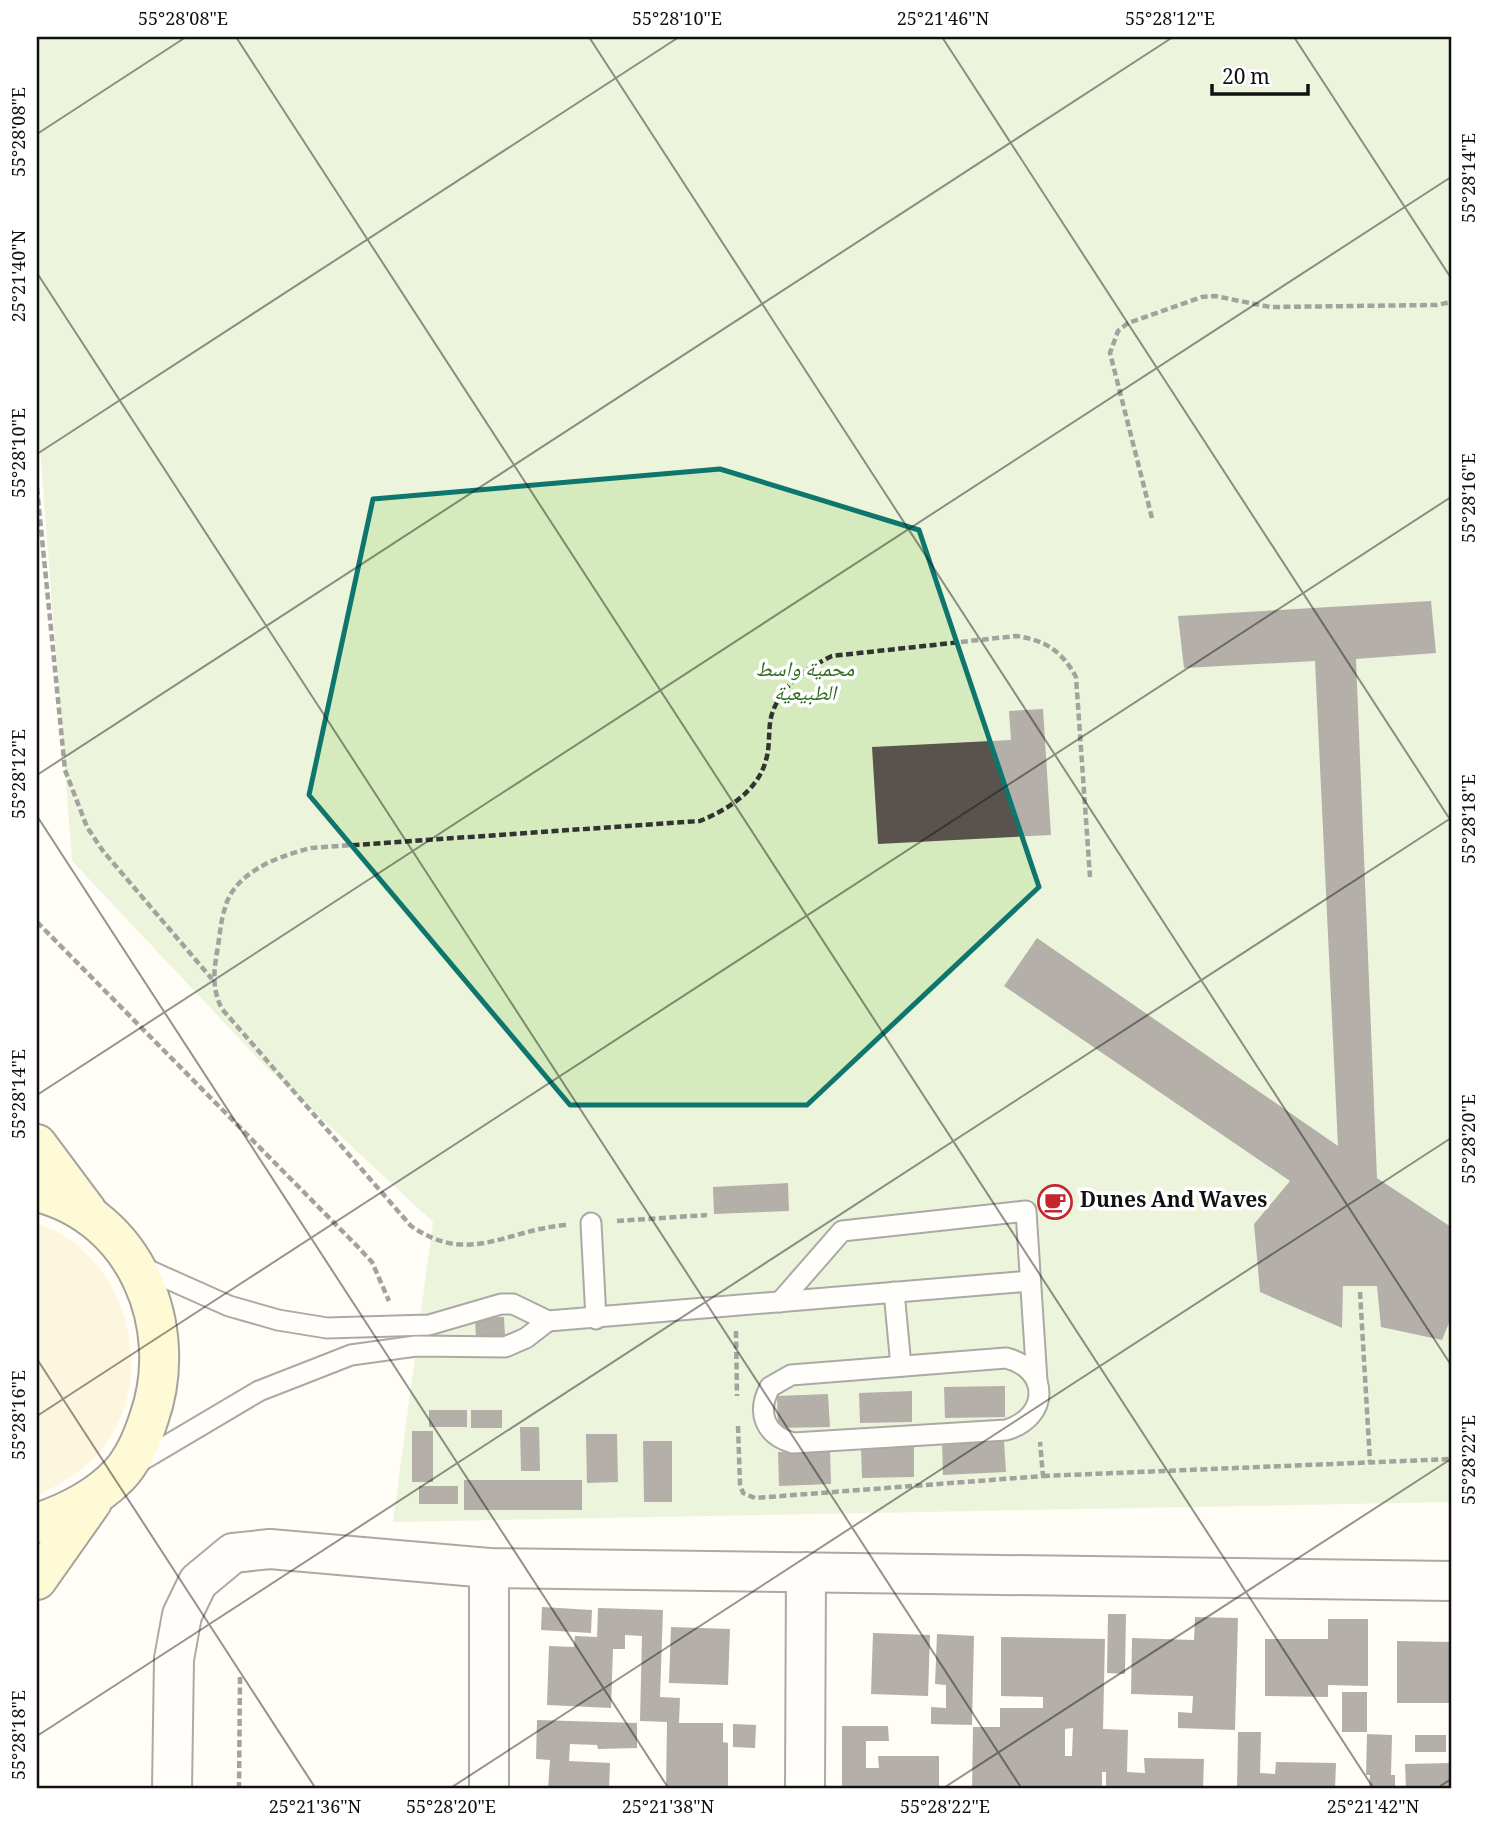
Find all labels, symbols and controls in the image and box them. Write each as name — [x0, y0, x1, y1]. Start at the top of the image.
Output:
text: 55°28'08"E — [138, 6, 228, 36]
text: 55°28'10"E — [632, 6, 722, 36]
text: 25°21'46"N — [897, 6, 990, 36]
text: 55°28'12"E — [1125, 6, 1215, 36]
scale bar — [1212, 52, 1308, 96]
text: 20 m — [1222, 62, 1270, 97]
text: 55°28'08"E — [6, 87, 36, 177]
text: 55°28'14"E — [1456, 133, 1486, 223]
text: 25°21'40"N — [6, 229, 36, 322]
text: 55°28'10"E — [6, 408, 36, 498]
text: 55°28'16"E — [1456, 453, 1486, 543]
park label: محمية واسط الطبيعية — [756, 654, 855, 713]
text: 55°28'12"E — [6, 729, 36, 819]
text: 55°28'18"E — [1456, 774, 1486, 864]
text: 55°28'14"E — [6, 1049, 36, 1139]
text: 55°28'20"E — [1456, 1094, 1486, 1184]
cafe icon: Dunes And Waves — [1036, 1183, 1074, 1221]
place label: Dunes And Waves — [1080, 1185, 1267, 1220]
text: 55°28'16"E — [6, 1370, 36, 1460]
text: 55°28'22"E — [1456, 1415, 1486, 1505]
text: 55°28'18"E — [6, 1690, 36, 1780]
text: 25°21'36"N — [269, 1794, 362, 1824]
text: 55°28'20"E — [406, 1794, 496, 1824]
text: 25°21'38"N — [622, 1794, 715, 1824]
text: 55°28'22"E — [900, 1794, 990, 1824]
text: 25°21'42"N — [1327, 1794, 1420, 1824]

